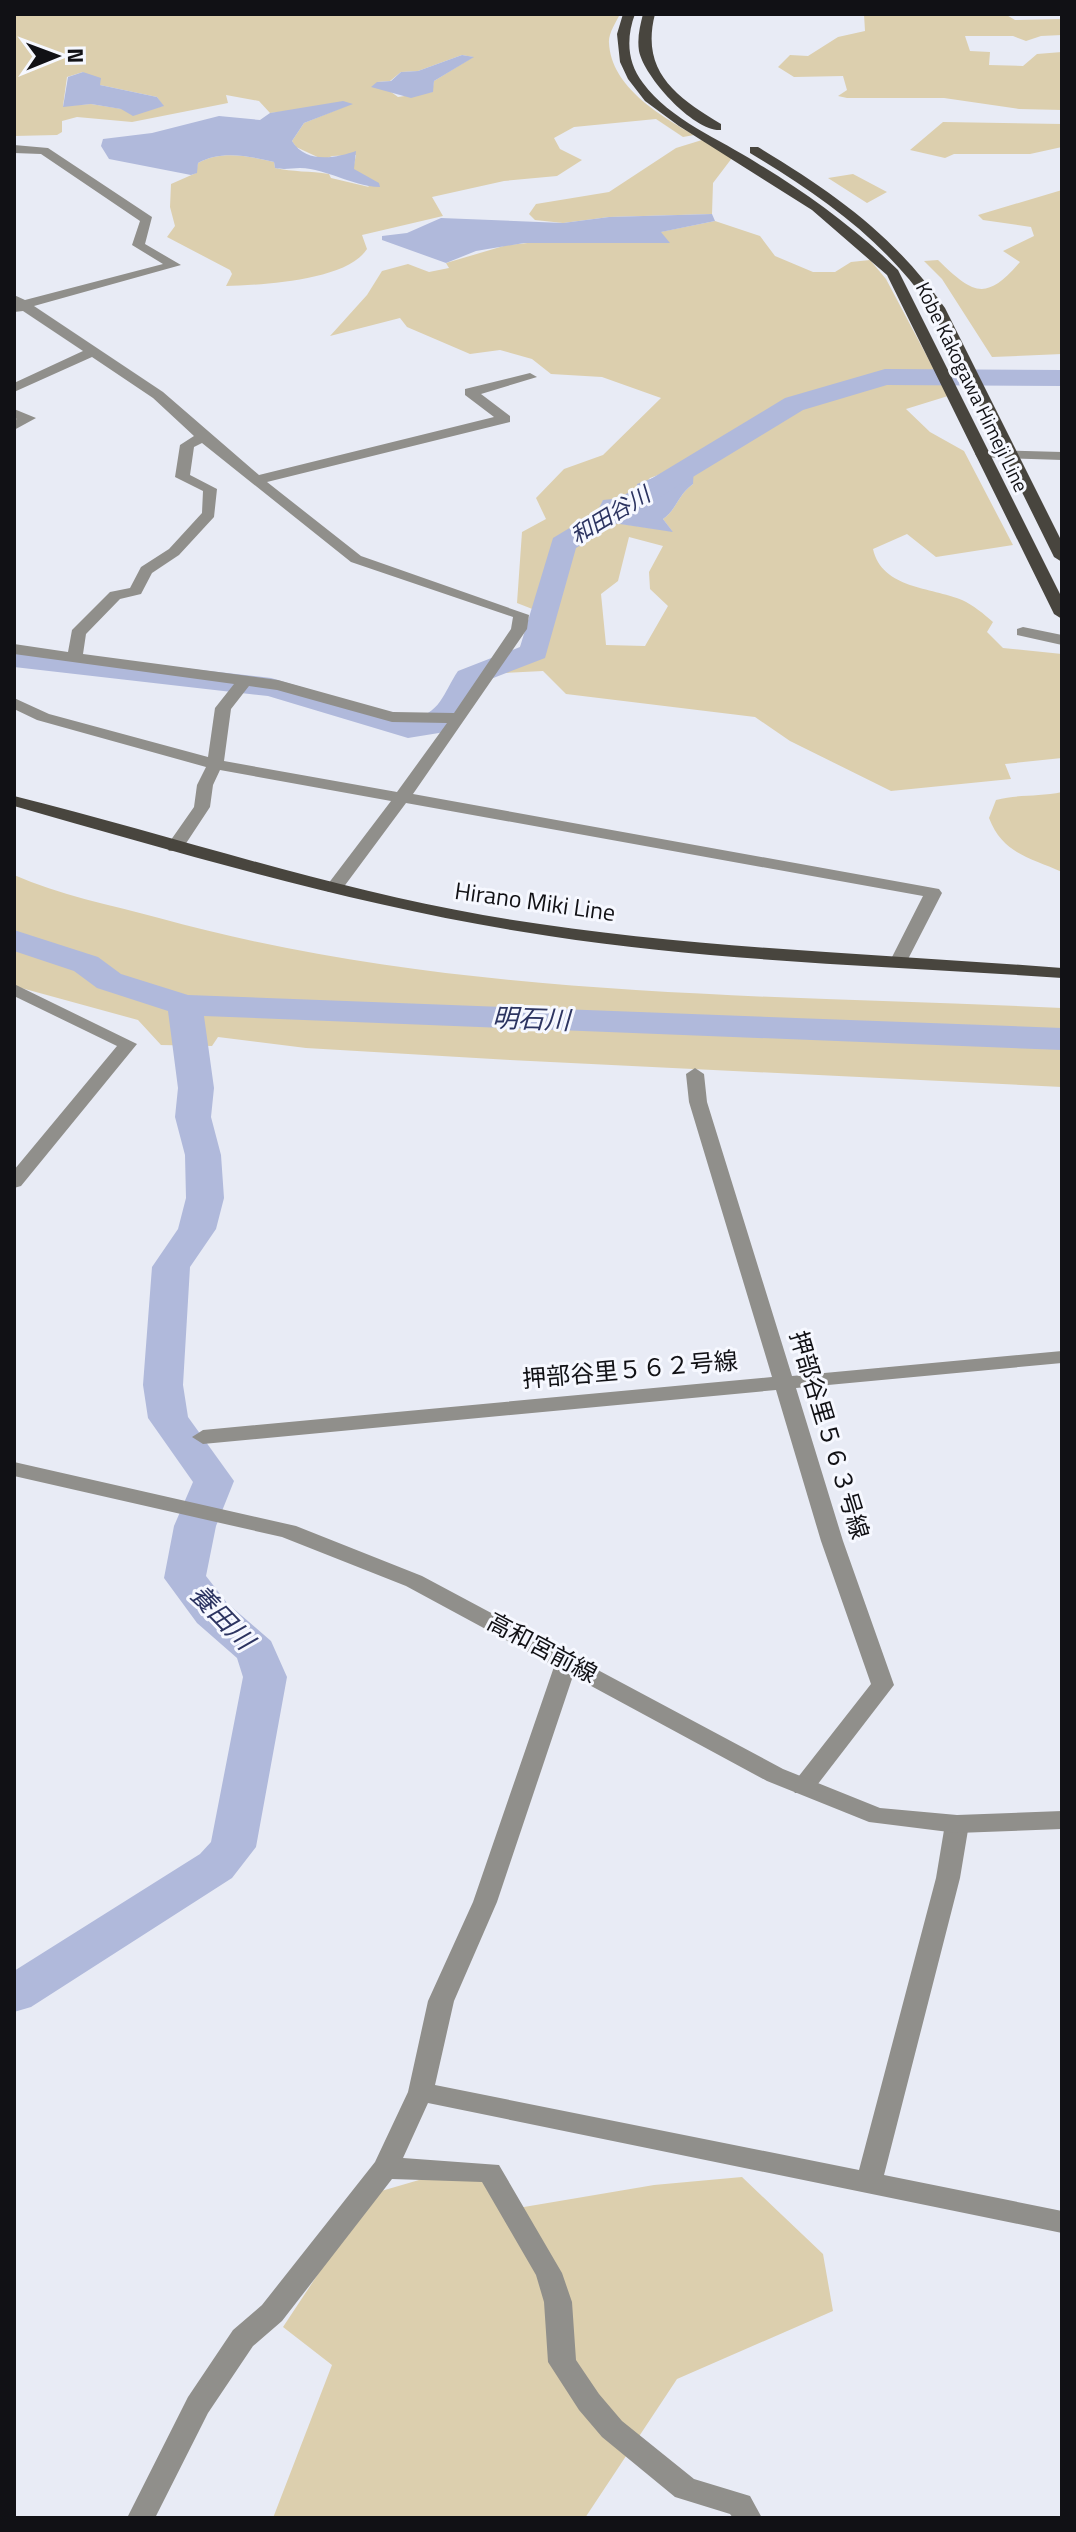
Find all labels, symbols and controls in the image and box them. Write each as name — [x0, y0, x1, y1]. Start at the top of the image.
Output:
north arrow — [16, 16, 96, 96]
text: N — [59, 48, 93, 64]
street label: Kobe Kakogawa Himeji Line — [908, 276, 1037, 497]
water label: 和田谷川 — [564, 477, 658, 552]
street label: Hirano Miki Line — [452, 872, 618, 930]
water label: 明石川 — [491, 998, 574, 1039]
street label: 押部谷里５６３号線 — [781, 1326, 879, 1543]
street label: 押部谷里５６２号線 — [521, 1342, 739, 1396]
water label: 養田川 — [181, 1575, 266, 1660]
street label: 高和宮前線 — [481, 1603, 604, 1691]

